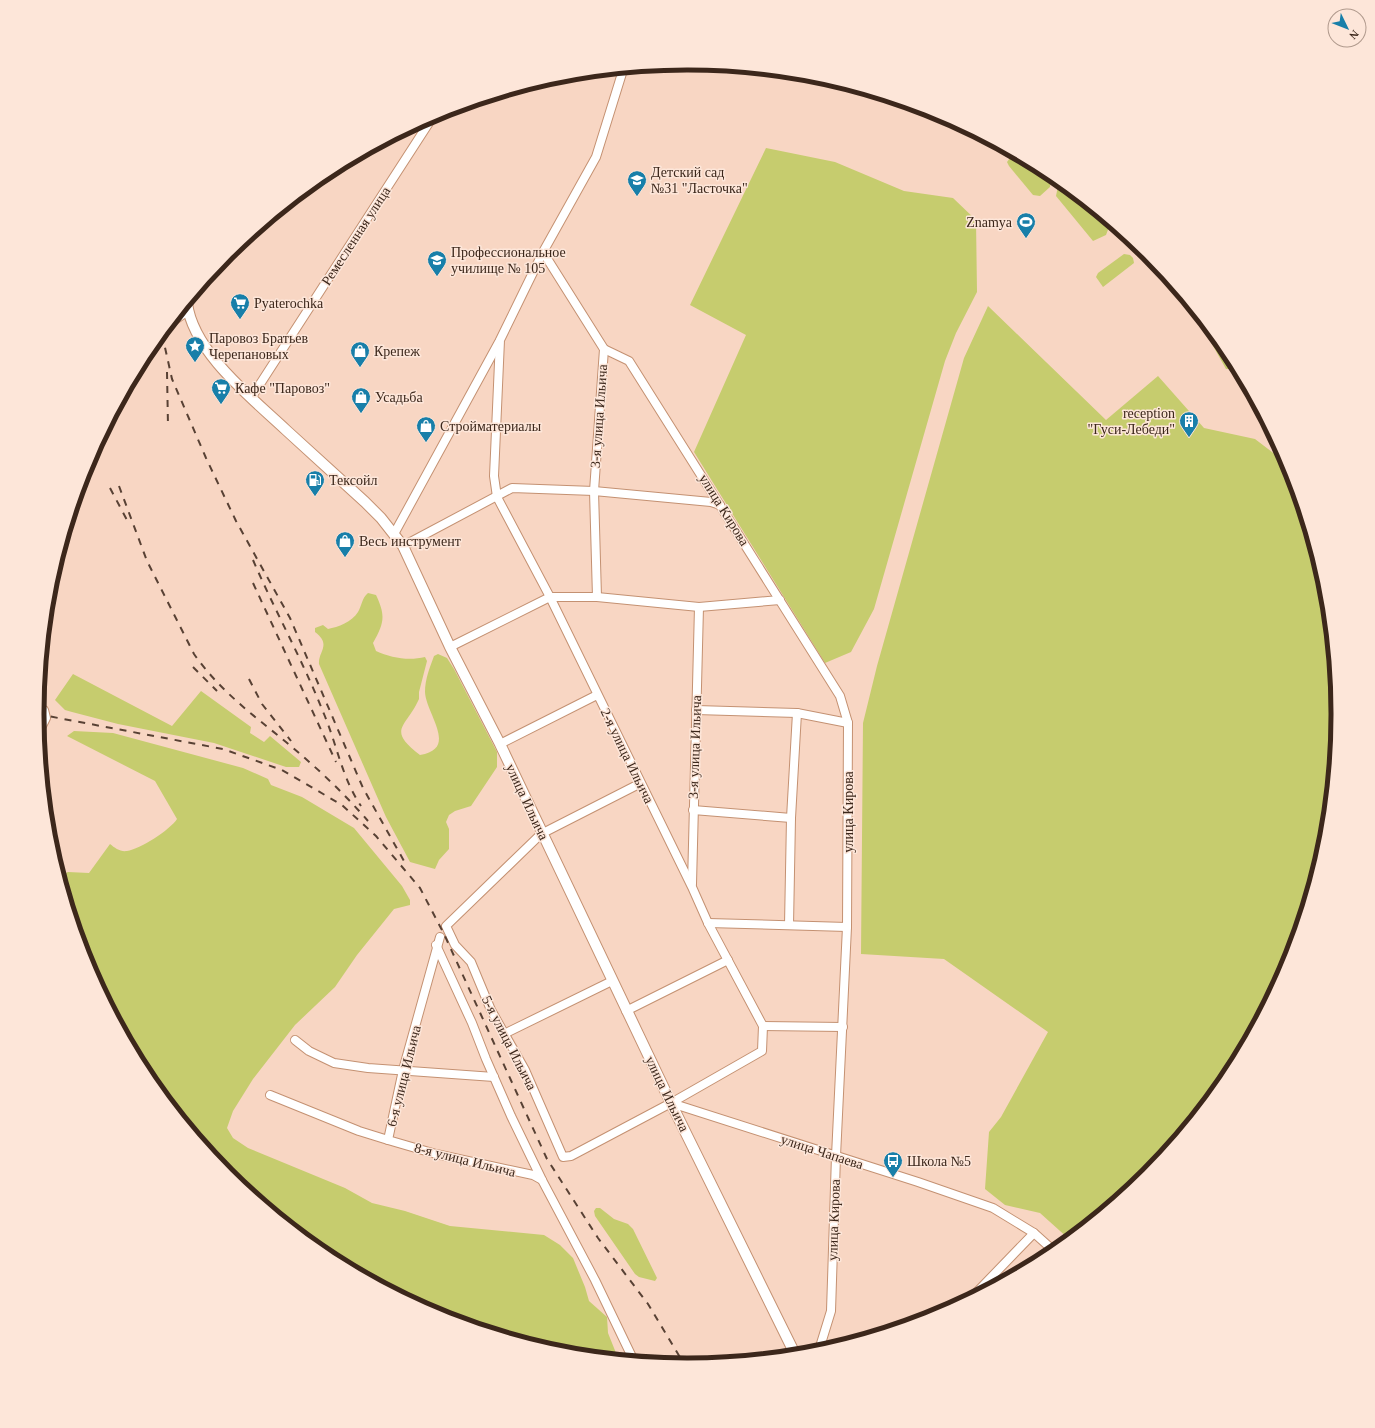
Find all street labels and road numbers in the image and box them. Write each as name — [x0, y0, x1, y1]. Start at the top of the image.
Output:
street label: Ремесленная улица — [319, 183, 394, 288]
street label: 3-я улица Ильича — [588, 363, 610, 468]
street label: улица Кирова — [696, 471, 752, 549]
street label: 3-я улица Ильича — [686, 694, 704, 799]
street label: 2-я улица Ильича — [597, 706, 657, 807]
street label: улица Ильича — [503, 762, 552, 843]
street label: улица Кирова — [841, 770, 856, 853]
street label: 5-я улица Ильича — [479, 993, 540, 1093]
street label: 6-я улица Ильича — [384, 1023, 424, 1128]
street label: улица Ильича — [642, 1054, 692, 1135]
street label: улица Чапаева — [779, 1132, 866, 1173]
street label: 8-я улица Ильича — [413, 1140, 518, 1180]
street label: улица Кирова — [825, 1178, 843, 1261]

